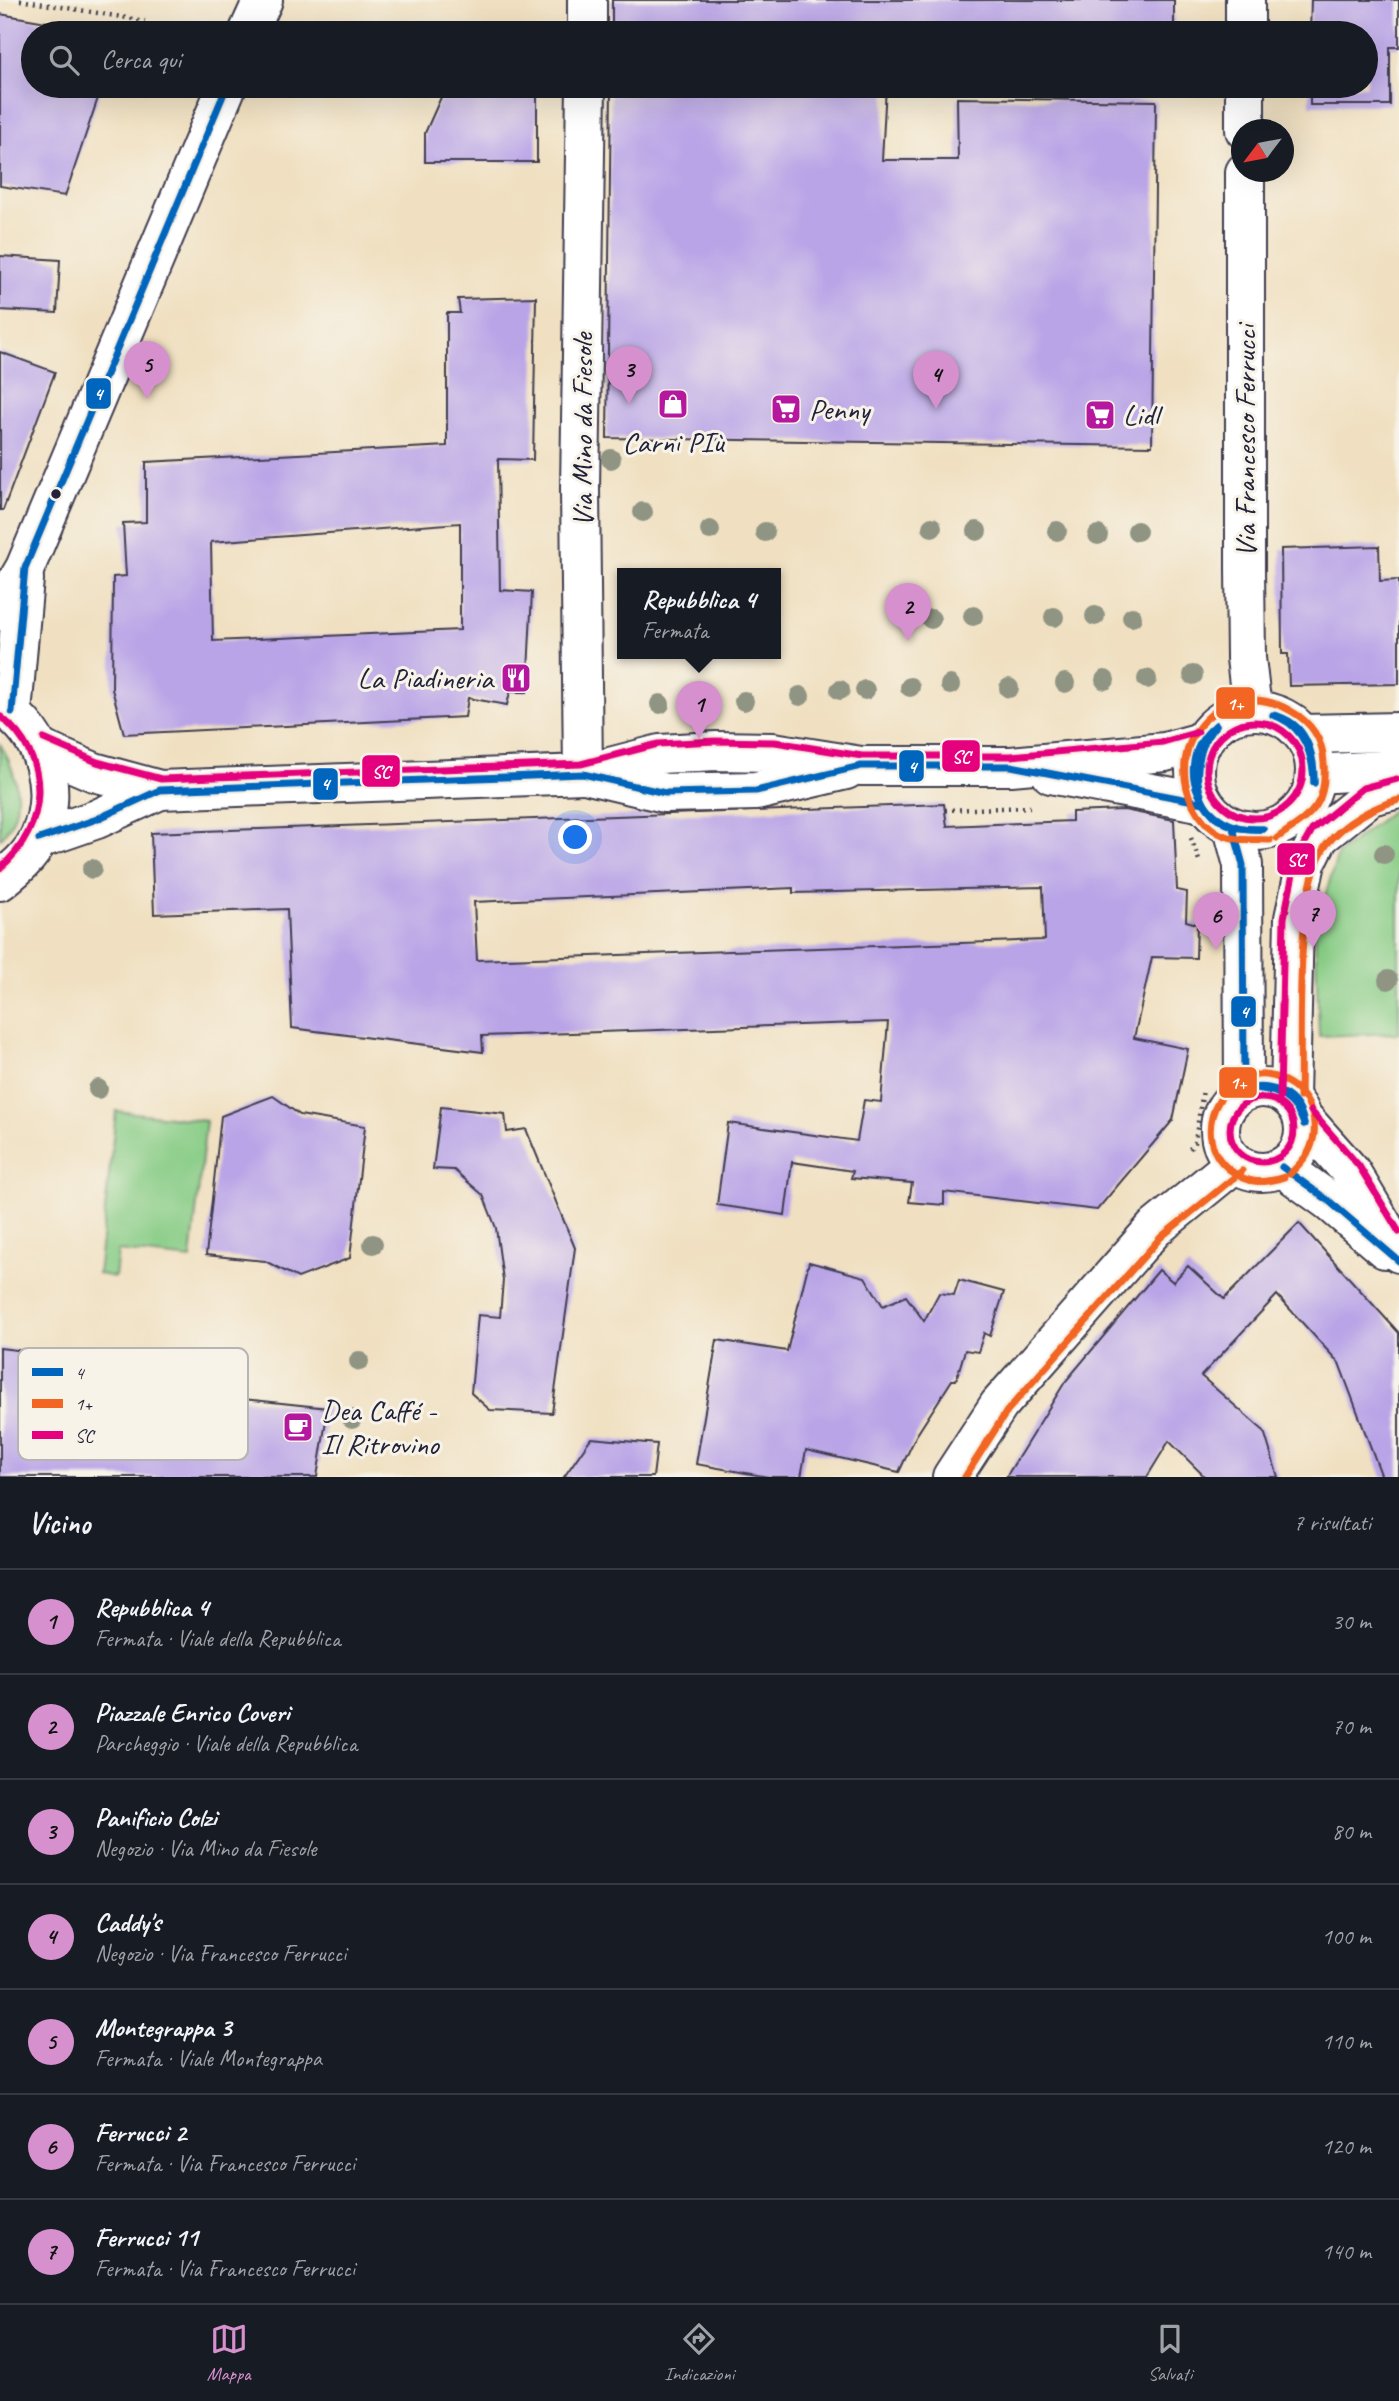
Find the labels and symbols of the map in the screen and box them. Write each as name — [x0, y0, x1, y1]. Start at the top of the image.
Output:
north arrow — [1231, 119, 1294, 182]
street label: Via Francesco Ferrucci — [1226, 321, 1264, 557]
street label: Via Mino da Fiesole — [563, 331, 601, 527]
pin: 5 — [124, 341, 170, 399]
pin: 3 — [606, 346, 652, 404]
pin: 4 — [913, 351, 959, 409]
line badge: 4 — [85, 377, 112, 410]
text: 4 — [94, 382, 105, 406]
shop icon: Carni PIù — [656, 387, 690, 421]
place label: Penny — [809, 390, 872, 428]
supermarket icon: Penny — [769, 392, 803, 426]
place label: Lidl — [1123, 396, 1163, 434]
supermarket icon: Lidl — [1083, 398, 1117, 432]
place label: Carni PIù — [622, 423, 725, 461]
unlabelled marker — [49, 487, 63, 501]
pin: 2 — [885, 583, 931, 641]
place label: La Piadineria — [358, 659, 495, 697]
restaurant icon: La Piadineria — [499, 661, 533, 695]
pin: 1 — [676, 681, 722, 739]
line badge: 1+ — [1215, 686, 1256, 720]
text: 1+ — [1226, 692, 1245, 716]
line badge: SC — [941, 739, 981, 773]
text: SC — [952, 745, 973, 769]
line badge: 4 — [898, 749, 925, 783]
line badge: SC — [361, 754, 401, 788]
text: 4 — [908, 755, 919, 779]
text: SC — [372, 760, 393, 784]
line badge: 4 — [312, 767, 339, 801]
text: 4 — [321, 772, 332, 796]
your location — [558, 820, 592, 854]
line badge: SC — [1276, 842, 1316, 876]
text: SC — [1287, 848, 1308, 872]
pin: 7 — [1290, 890, 1336, 948]
pin: 6 — [1193, 892, 1239, 950]
line badge: 4 — [1230, 995, 1257, 1028]
text: 4 — [1240, 1000, 1251, 1024]
line badge: 1+ — [1218, 1066, 1258, 1099]
text: 1+ — [1229, 1071, 1248, 1095]
legend — [18, 1348, 248, 1460]
text: 4 — [75, 1361, 86, 1385]
place label: Dea Caffé - Il Ritrovino — [321, 1391, 440, 1463]
text: 1+ — [75, 1392, 94, 1416]
cafe icon: Dea Caffé - Il Ritrovino — [281, 1410, 315, 1444]
text: SC — [75, 1424, 96, 1448]

